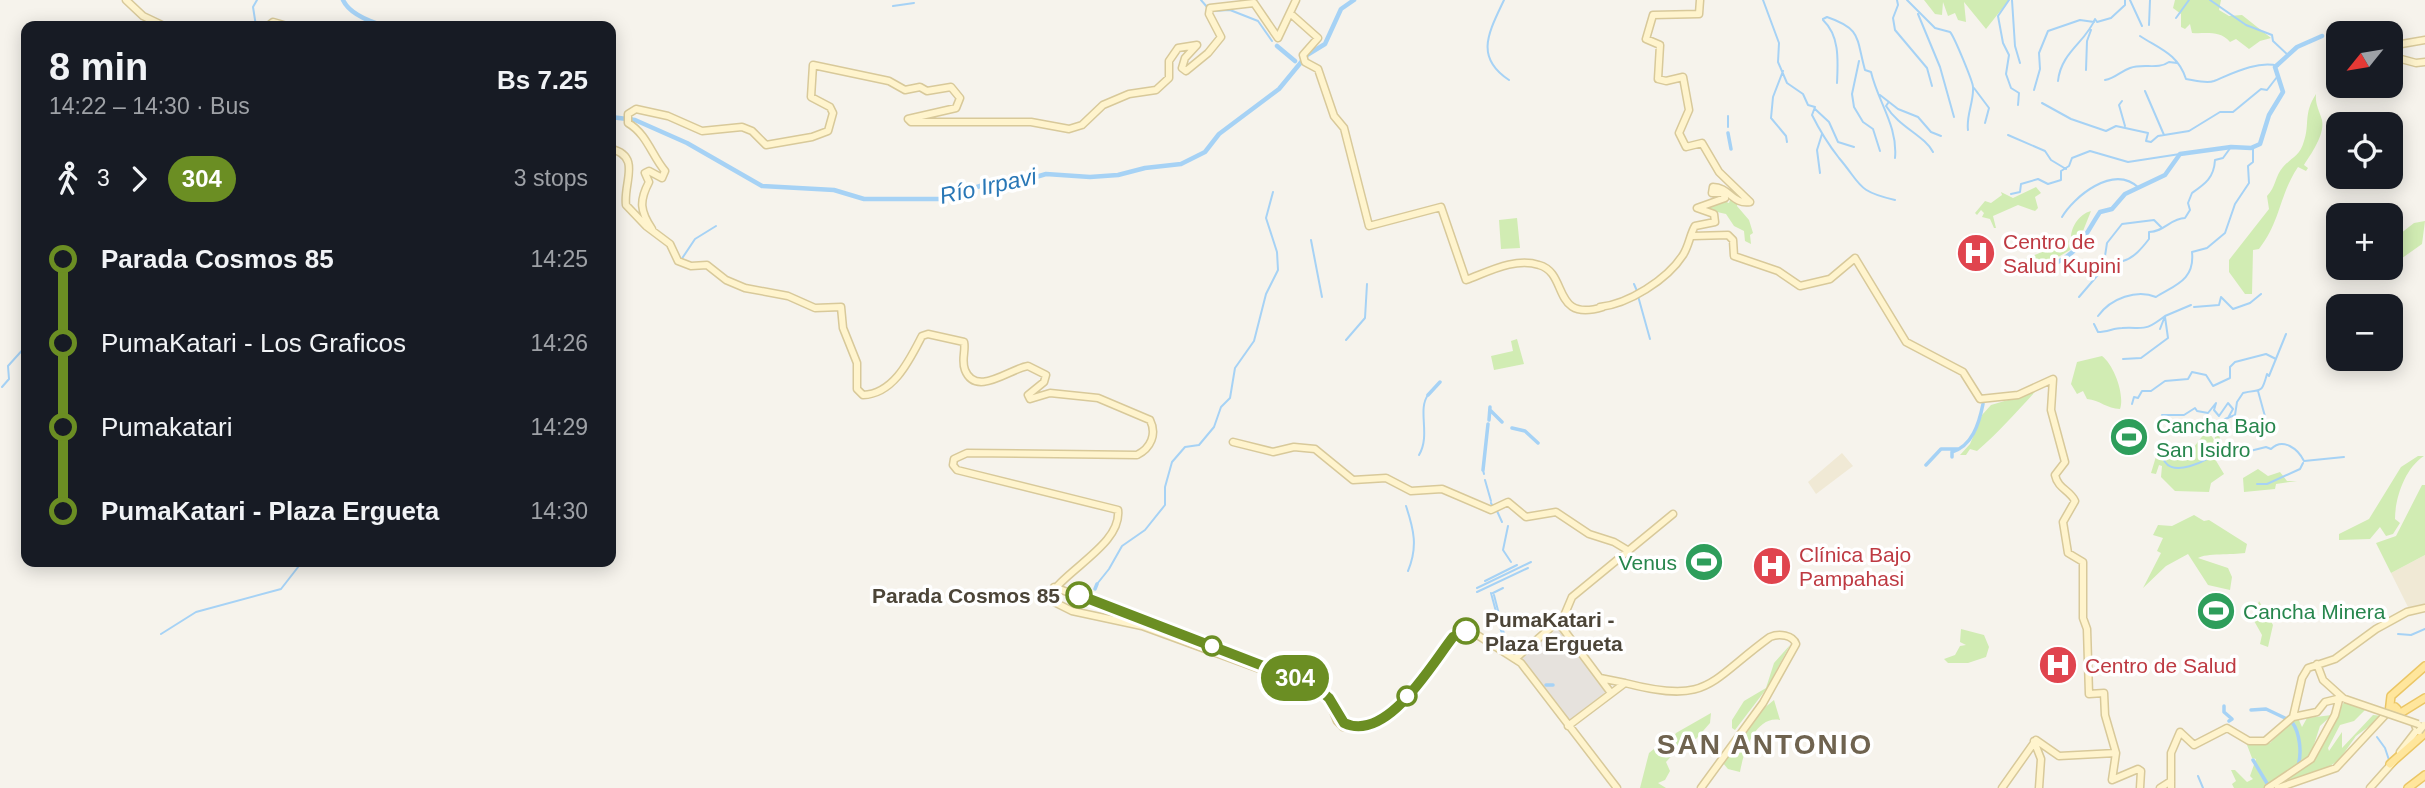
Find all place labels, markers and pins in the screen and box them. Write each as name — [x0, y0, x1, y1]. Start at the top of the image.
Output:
place label: Centro de Salud Kupini — [2003, 230, 2121, 277]
hospital icon: Centro de Salud Kupini — [1955, 232, 1997, 274]
place label: Cancha Bajo San Isidro — [2156, 414, 2276, 461]
sports icon: Cancha Bajo San Isidro — [2108, 416, 2150, 458]
sports icon: Venus — [1683, 541, 1725, 583]
place label: Clínica Bajo Pampahasi — [1799, 543, 1911, 590]
hospital icon: Clínica Bajo Pampahasi — [1751, 545, 1793, 587]
place label: Venus — [1619, 551, 1677, 574]
marker: Parada Cosmos 85 — [1066, 582, 1092, 608]
place label: Parada Cosmos 85 — [872, 584, 1060, 607]
sports icon: Cancha Minera — [2195, 590, 2237, 632]
place label: Cancha Minera — [2243, 600, 2386, 623]
place label: PumaKatari - Plaza Ergueta — [1485, 608, 1623, 655]
marker: PumaKatari - Plaza Ergueta — [1453, 618, 1479, 644]
unlabelled marker — [1202, 636, 1222, 656]
hospital icon: Centro de Salud — [2037, 644, 2079, 686]
place label: Centro de Salud — [2085, 654, 2237, 677]
unlabelled marker — [1397, 686, 1417, 706]

